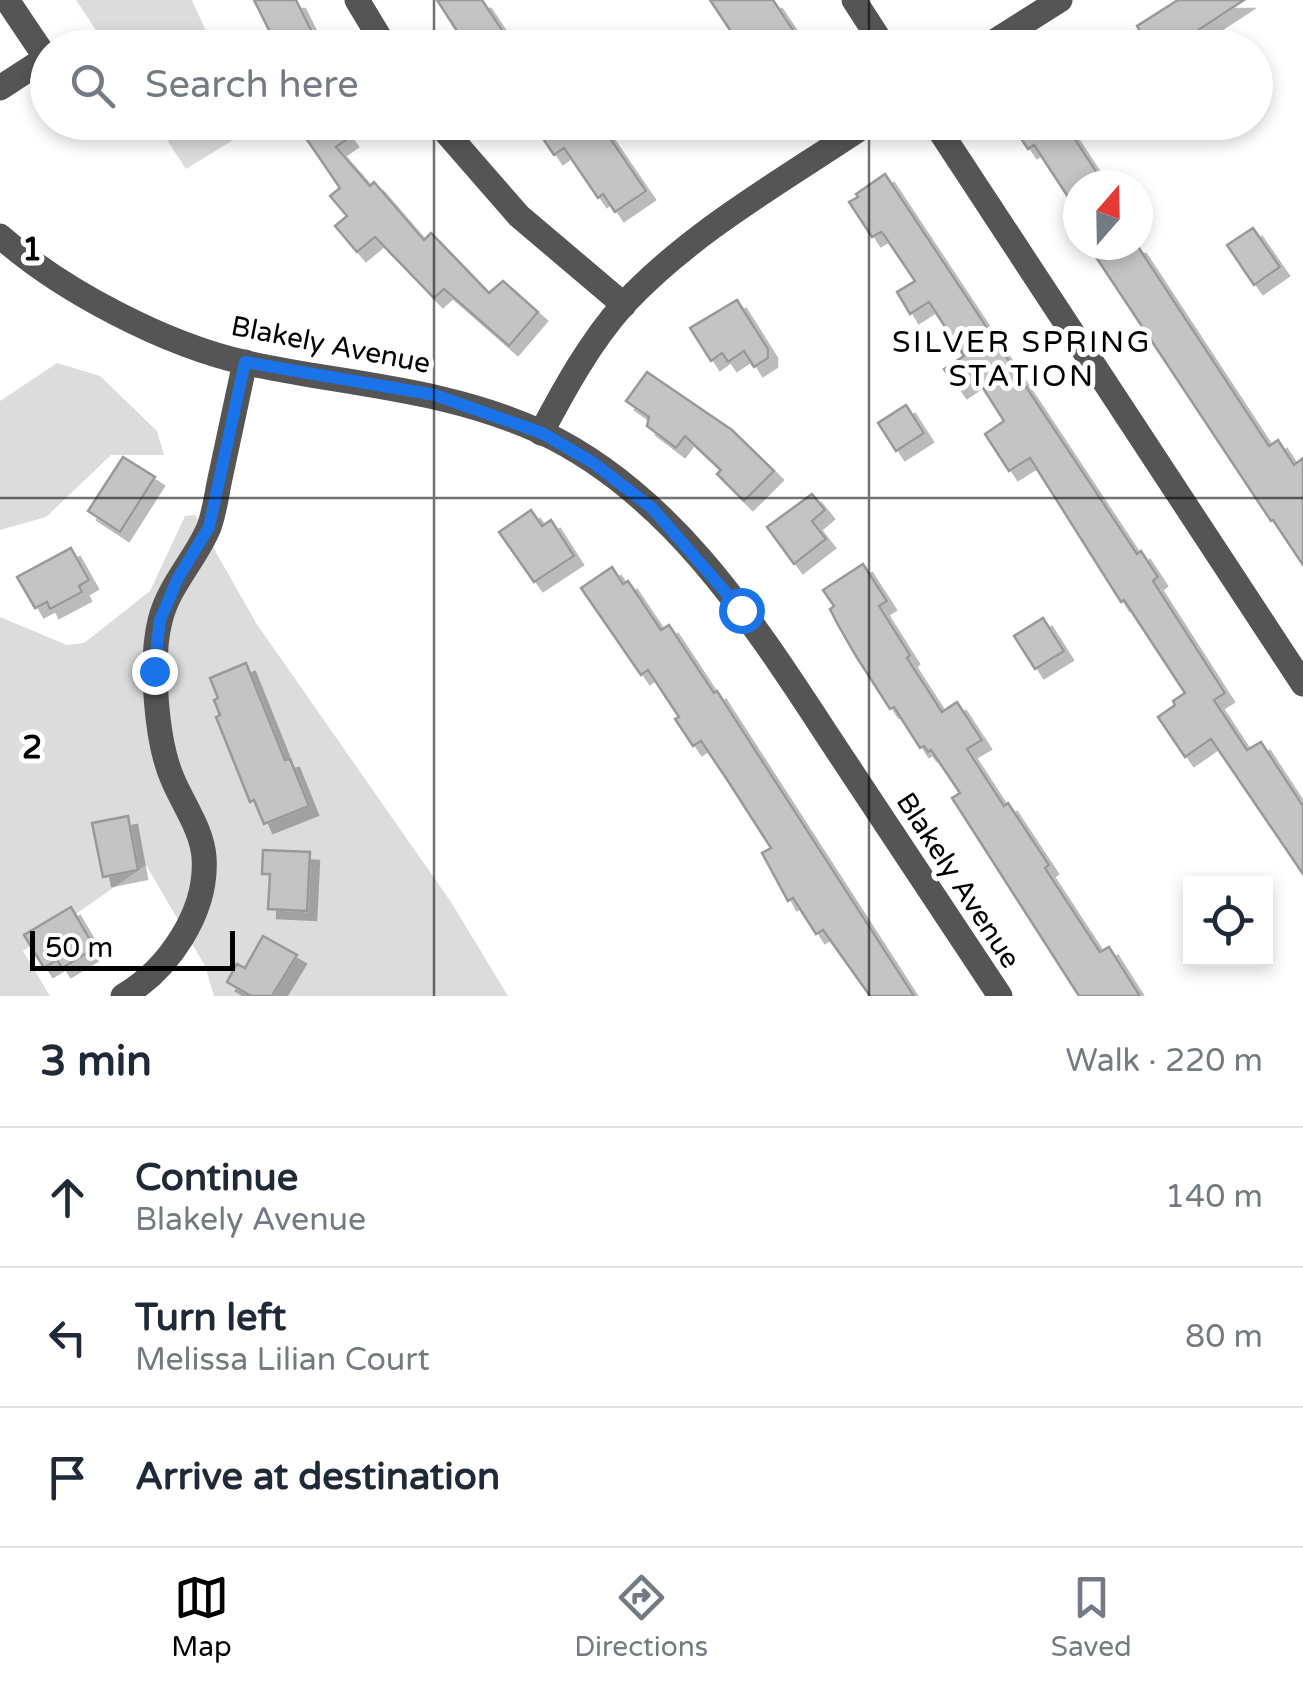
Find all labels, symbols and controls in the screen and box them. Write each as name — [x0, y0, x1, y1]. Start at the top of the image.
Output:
search box — [30, 30, 1273, 140]
icon: search — [65, 58, 120, 113]
text: Search here — [145, 62, 359, 108]
north arrow — [1063, 170, 1153, 260]
text: 1 — [22, 231, 42, 269]
street label: Blakely Avenue — [228, 309, 433, 381]
district label: SILVER SPRING STATION — [892, 324, 1152, 395]
route start — [719, 588, 765, 634]
route end — [132, 649, 178, 695]
text: 2 — [22, 729, 42, 767]
street label: Blakely Avenue — [889, 786, 1028, 975]
map controls — [1183, 876, 1273, 966]
button: locate — [1183, 876, 1273, 966]
scale bar — [30, 926, 235, 970]
text: 50 m — [45, 931, 113, 965]
text: 3 min — [40, 1036, 152, 1087]
text: Walk · 220 m — [1066, 1042, 1263, 1080]
text: Continue — [135, 1155, 298, 1201]
icon: ahead — [40, 1170, 95, 1225]
text: 140 m — [1165, 1178, 1263, 1216]
text: Blakely Avenue — [135, 1201, 366, 1239]
text: Turn left — [135, 1295, 286, 1341]
icon: left — [40, 1310, 95, 1365]
text: 80 m — [1185, 1318, 1263, 1356]
text: Melissa Lilian Court — [135, 1341, 430, 1379]
icon: arrive — [40, 1450, 95, 1505]
text: Arrive at destination — [135, 1454, 500, 1500]
tab: Map — [171, 1570, 232, 1664]
tab: Directions — [574, 1570, 708, 1664]
tab: Saved — [1051, 1570, 1132, 1664]

